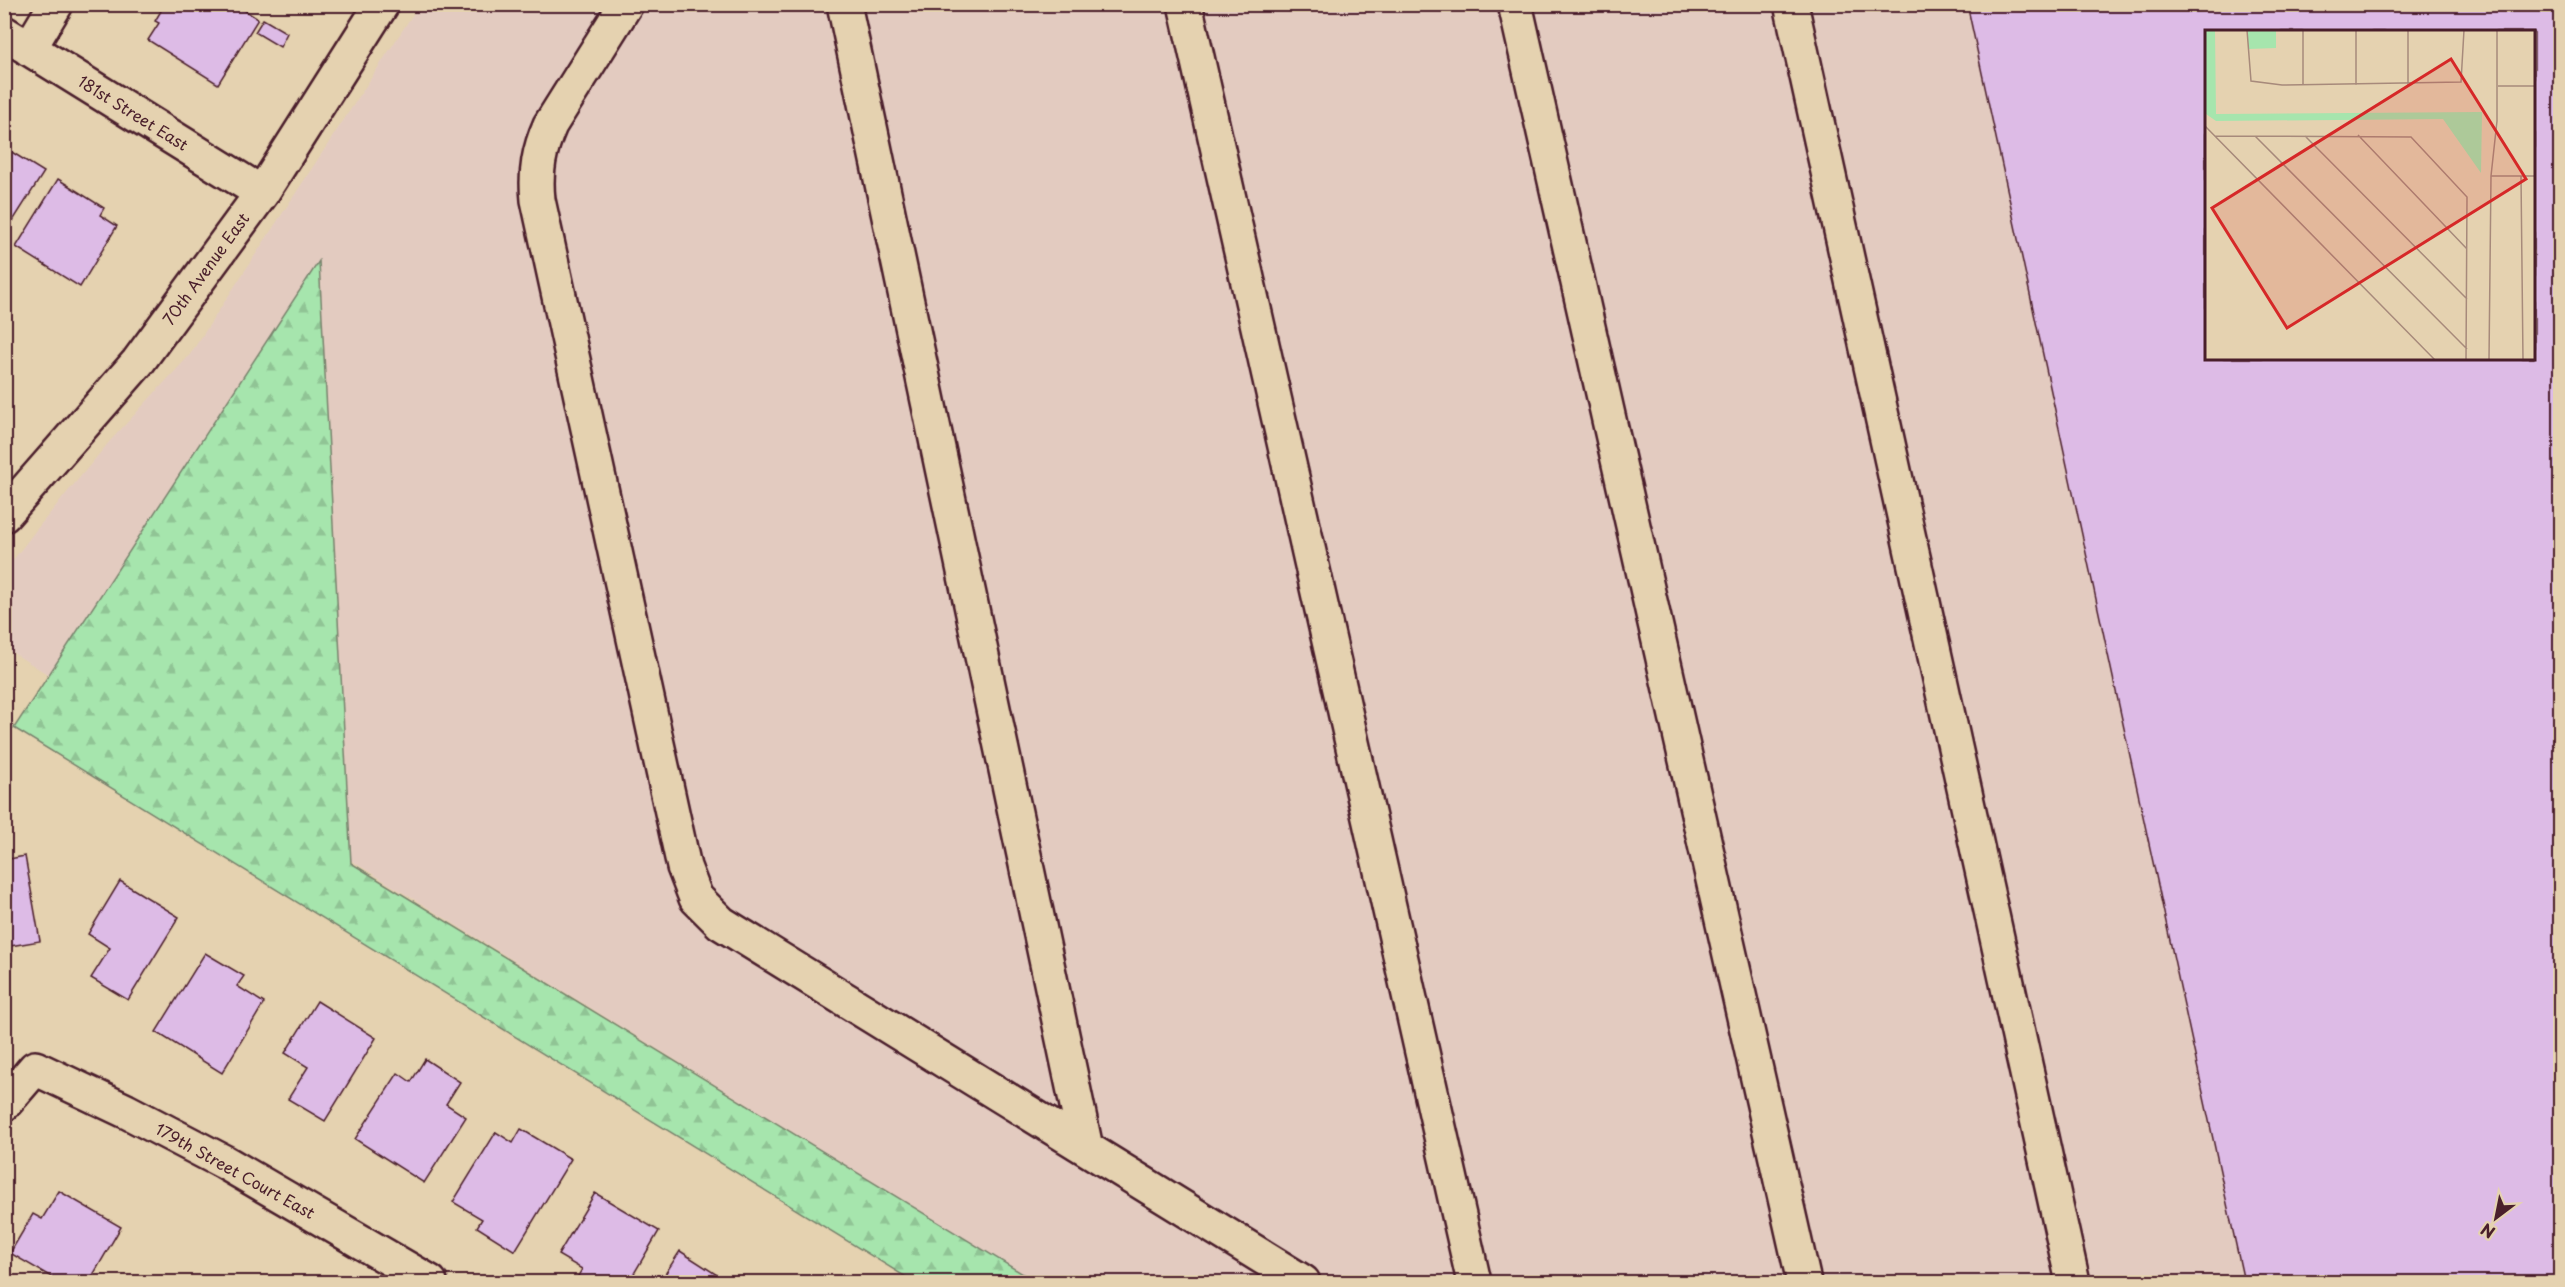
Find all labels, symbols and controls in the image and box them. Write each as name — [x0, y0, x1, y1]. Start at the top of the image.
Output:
inset map — [2205, 30, 2535, 360]
street label: 181st Street East — [74, 69, 193, 156]
street label: 70th Avenue East — [156, 207, 254, 330]
street label: 179th Street Court East — [151, 1116, 320, 1224]
north arrow — [2466, 1188, 2526, 1248]
text: N — [2476, 1218, 2499, 1245]

